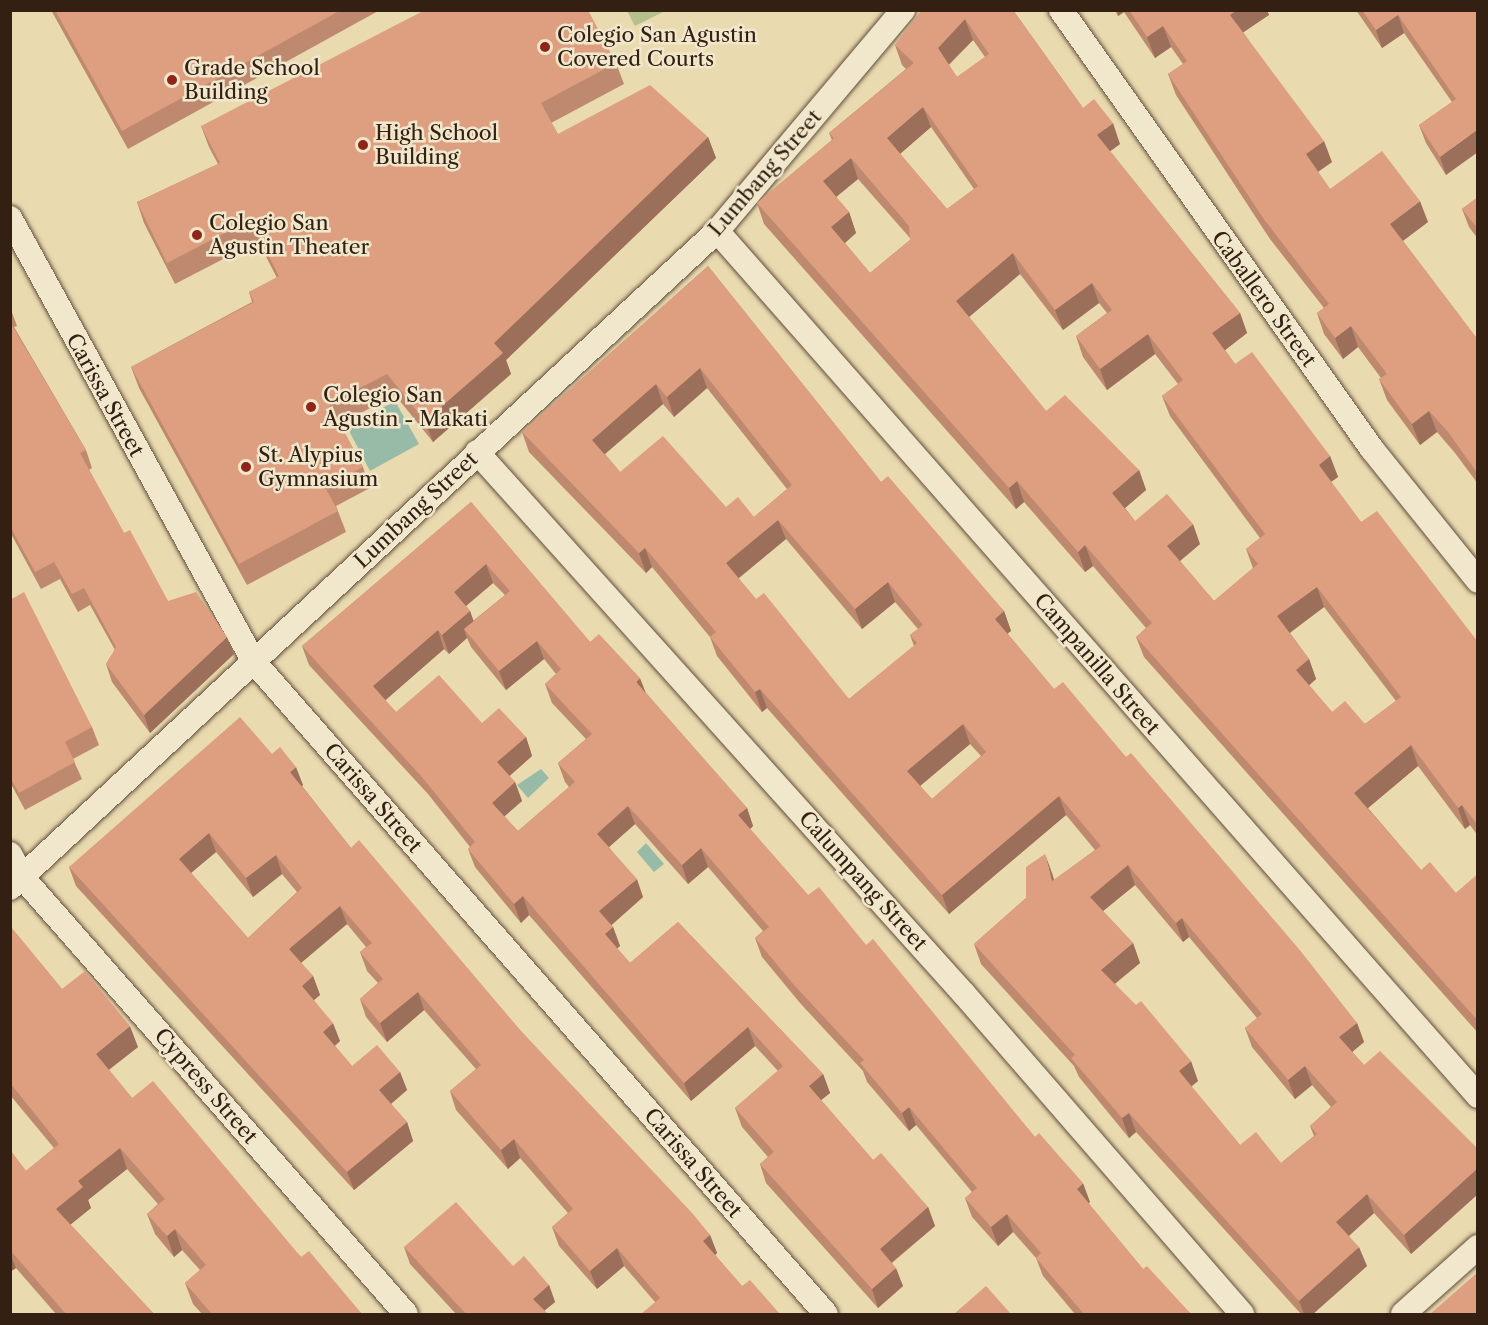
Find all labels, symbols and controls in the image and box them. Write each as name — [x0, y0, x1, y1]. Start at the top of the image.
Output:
place label: Colegio San Agustin Covered Courts — [557, 22, 758, 72]
marker: Colegio San Agustin Covered Courts — [538, 40, 552, 54]
place label: Grade School Building — [184, 55, 320, 105]
marker: Grade School Building — [165, 73, 179, 87]
street label: Lumbang Street — [703, 105, 827, 241]
place label: High School Building — [375, 120, 498, 170]
marker: High School Building — [356, 138, 370, 152]
place label: Colegio San Agustin Theater — [209, 210, 370, 260]
street label: Caballero Street — [1206, 226, 1322, 372]
marker: Colegio San Agustin Theater — [190, 228, 204, 242]
street label: Carissa Street — [61, 329, 149, 461]
place label: Colegio San Agustin - Makati — [323, 382, 488, 432]
marker: Colegio San Agustin - Makati — [304, 400, 318, 414]
place label: St. Alypius Gymnasium — [258, 442, 378, 492]
street label: Lumbang Street — [349, 446, 483, 574]
marker: St. Alypius Gymnasium — [239, 460, 253, 474]
street label: Campanilla Street — [1029, 588, 1165, 740]
street label: Carissa Street — [319, 738, 427, 858]
street label: Calumpang Street — [794, 806, 932, 956]
street label: Cypress Street — [149, 1023, 263, 1149]
street label: Carissa Street — [639, 1103, 747, 1223]

